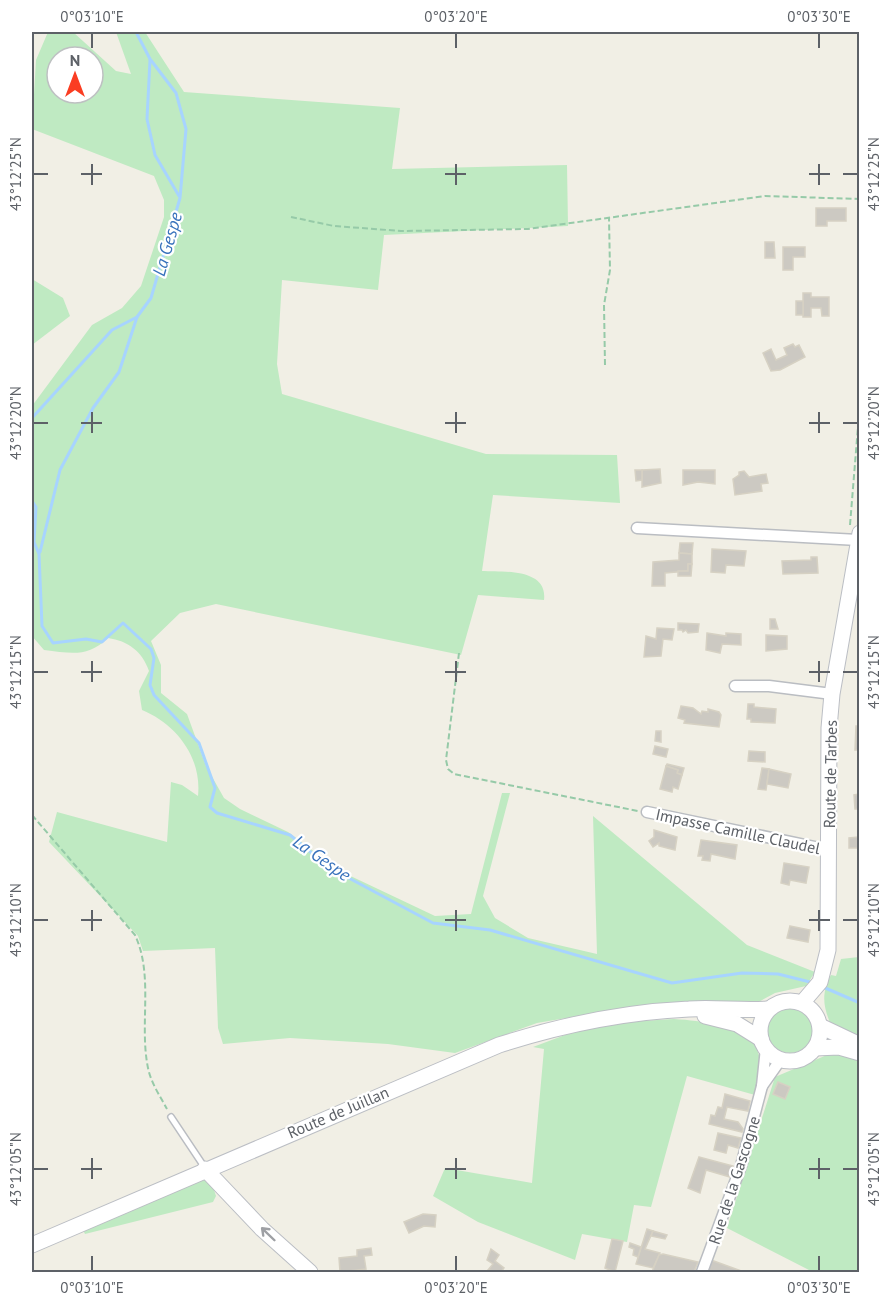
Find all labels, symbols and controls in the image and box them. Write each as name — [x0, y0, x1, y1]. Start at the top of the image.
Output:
text: 0°03'10"E — [60, 7, 124, 26]
text: 0°03'20"E — [424, 7, 488, 26]
text: 0°03'30"E — [787, 7, 851, 26]
north arrow — [45, 45, 105, 105]
text: N — [70, 50, 80, 70]
text: 43°12'25"N — [6, 137, 25, 211]
text: 43°12'25"N — [864, 137, 883, 211]
water label: La Gespe — [147, 209, 187, 279]
text: 43°12'20"N — [6, 386, 25, 460]
text: 43°12'20"N — [864, 386, 883, 460]
text: 43°12'15"N — [6, 635, 25, 709]
text: 43°12'15"N — [864, 635, 883, 709]
street label: Route de Tarbes — [819, 719, 841, 828]
street label: Impasse Camille Claudel — [654, 804, 822, 858]
water label: La Gespe — [289, 830, 356, 887]
text: 43°12'10"N — [6, 883, 25, 957]
text: 43°12'10"N — [864, 883, 883, 957]
street label: Route de Juillan — [284, 1082, 392, 1142]
street label: Rue de la Gascogne — [704, 1113, 764, 1247]
text: 43°12'05"N — [6, 1132, 25, 1206]
text: 43°12'05"N — [864, 1132, 883, 1206]
one-way arrow — [260, 1227, 275, 1242]
text: 0°03'10"E — [60, 1278, 124, 1297]
text: 0°03'20"E — [424, 1278, 488, 1297]
text: 0°03'30"E — [787, 1278, 851, 1297]

